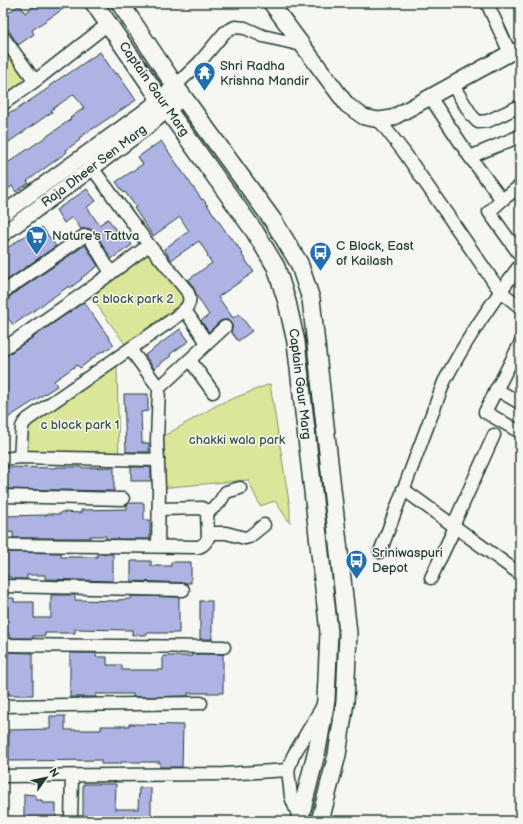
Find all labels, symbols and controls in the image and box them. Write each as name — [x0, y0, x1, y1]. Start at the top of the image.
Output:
street label: Captain Gaur Marg — [115, 39, 193, 139]
place label: Shri Radha Krishna Mandir — [220, 58, 309, 89]
temple icon: Shri Radha Krishna Mandir — [192, 60, 218, 93]
street label: Raja Dheer Sen Marg — [38, 121, 150, 211]
supermarket icon: Nature's Tattva — [23, 223, 49, 256]
place label: Nature's Tattva — [52, 228, 139, 244]
place label: C Block, East of Kailash — [336, 238, 414, 269]
bus stop icon: C Block, East of Kailash — [308, 240, 334, 273]
park label: c block park 2 — [92, 291, 174, 307]
street label: Captain Gaur Marg — [285, 327, 315, 441]
park label: c block park 1 — [40, 417, 120, 433]
park label: chakki wala park — [189, 432, 286, 448]
place label: Sriniwaspuri Depot — [372, 545, 443, 576]
bus stop icon: Sriniwaspuri Depot — [344, 547, 370, 580]
north arrow — [26, 758, 66, 798]
text: N — [46, 766, 62, 780]

